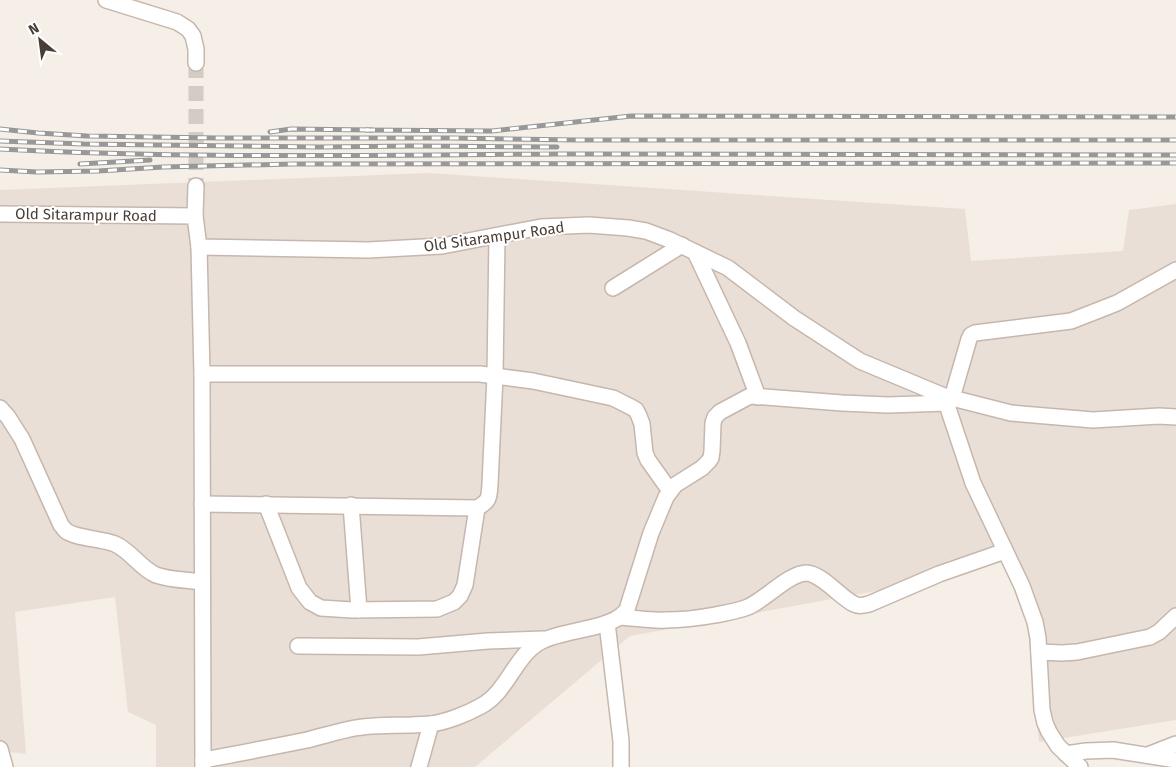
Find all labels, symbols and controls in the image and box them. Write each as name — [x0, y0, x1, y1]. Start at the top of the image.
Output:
north arrow — [15, 15, 65, 65]
text: N — [26, 19, 42, 39]
street label: Old Sitarampur Road — [15, 205, 157, 225]
street label: Old Sitarampur Road — [423, 218, 565, 256]

